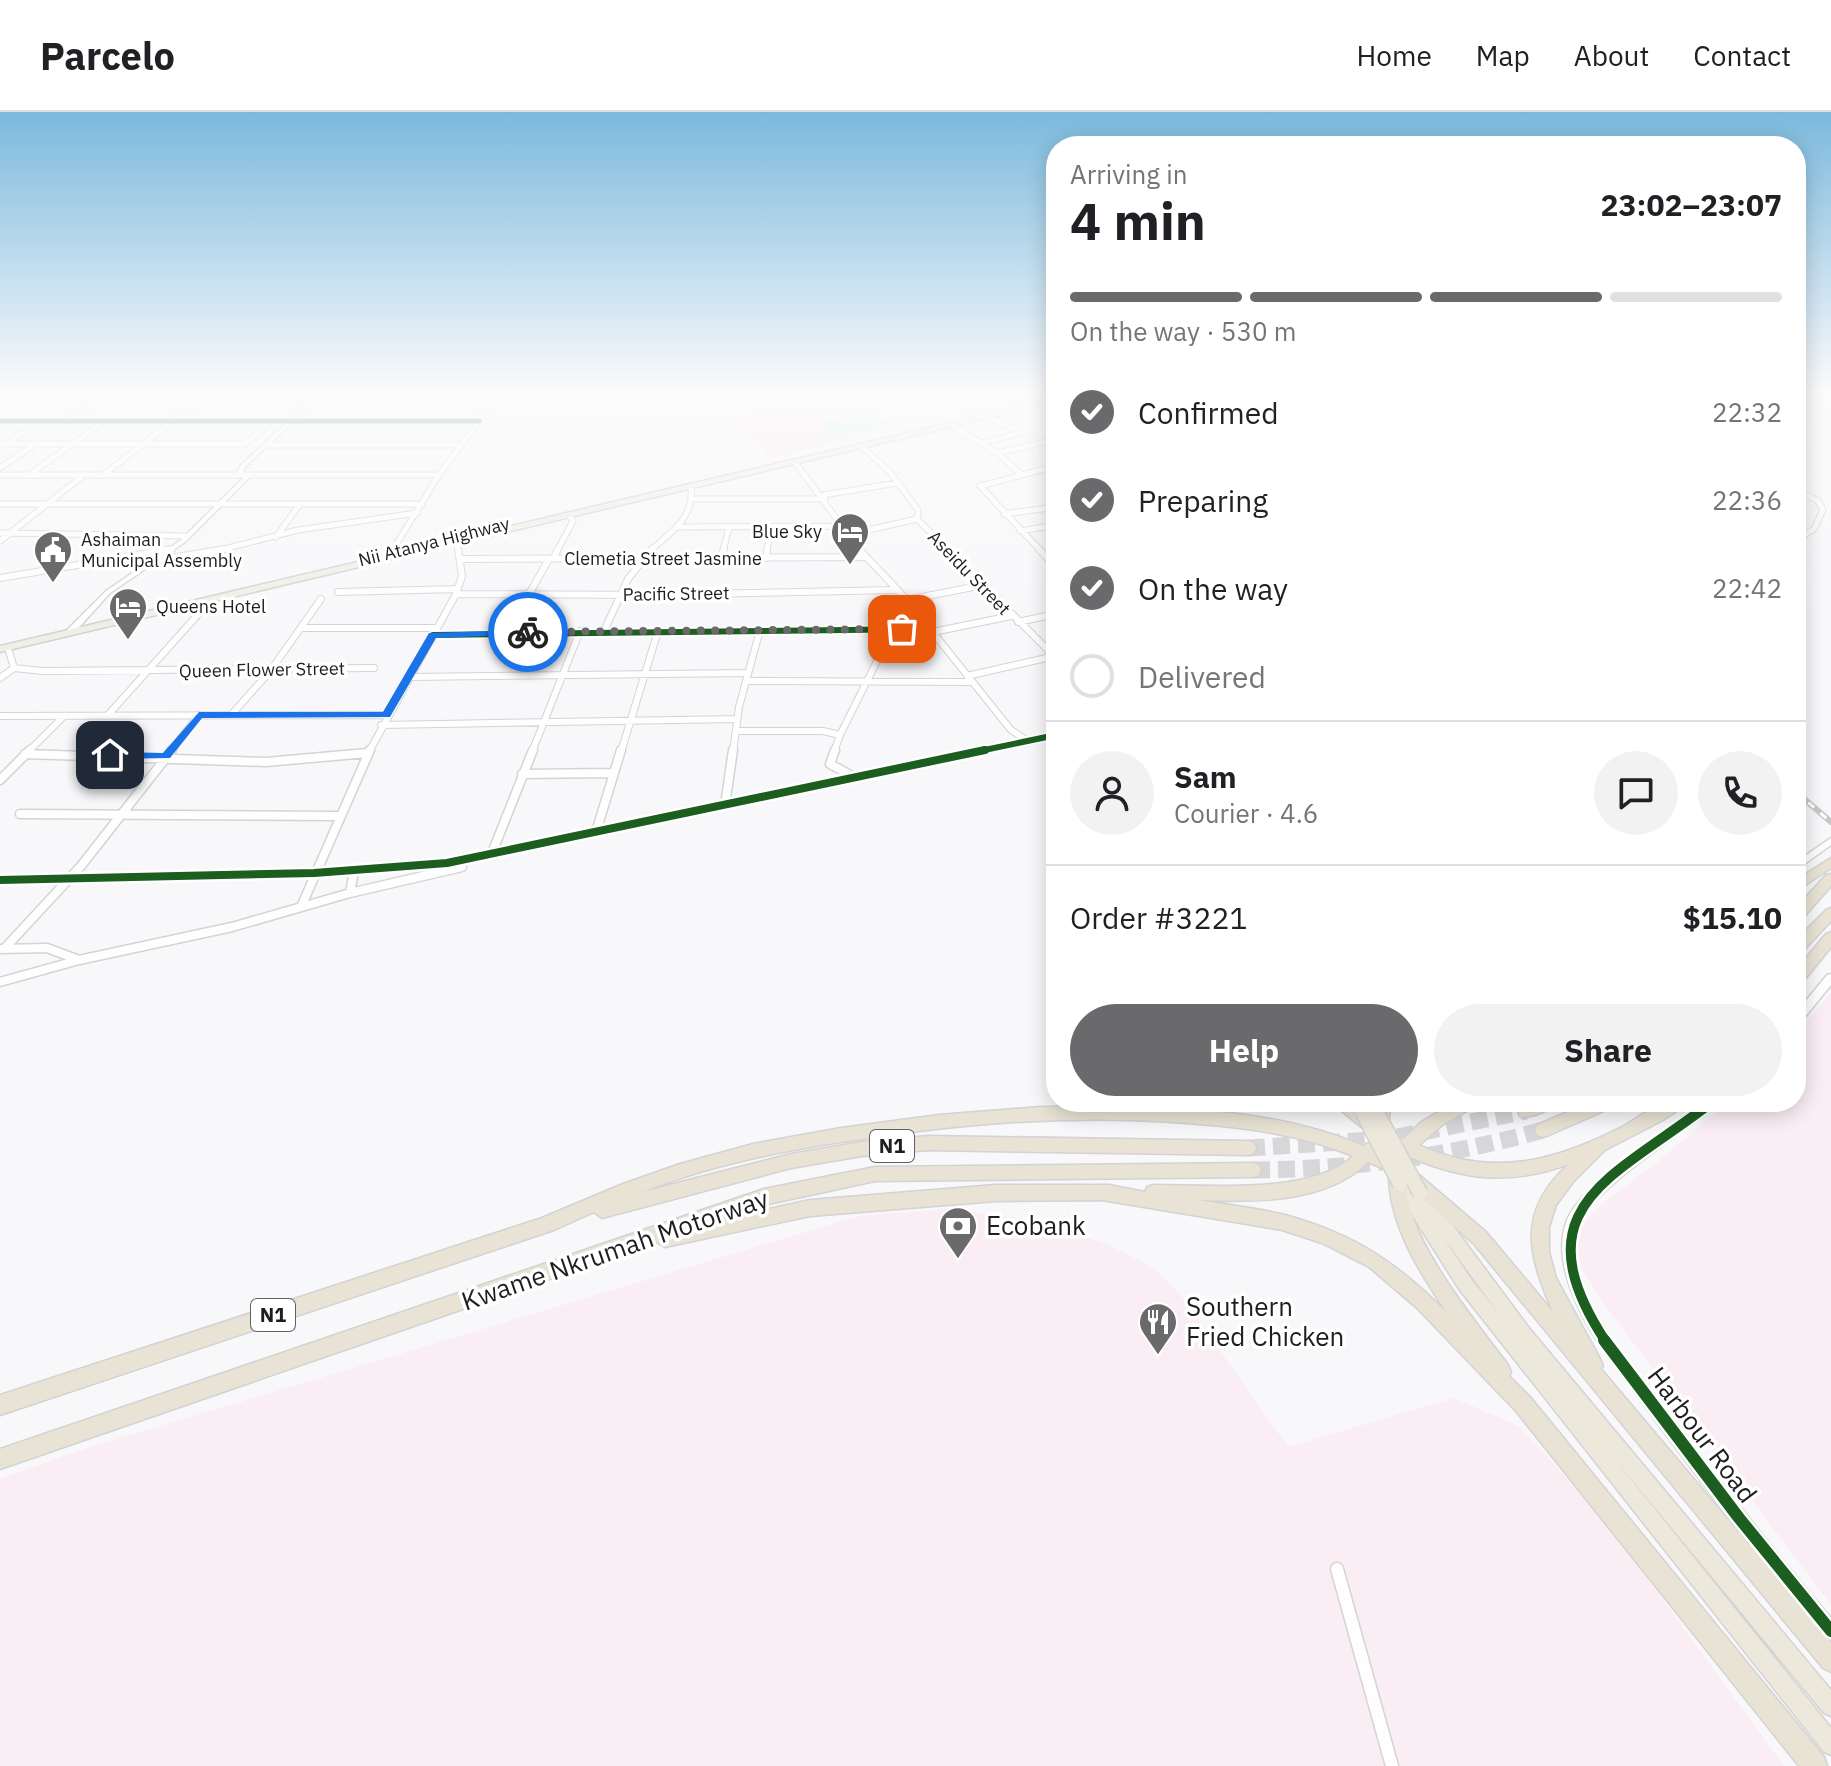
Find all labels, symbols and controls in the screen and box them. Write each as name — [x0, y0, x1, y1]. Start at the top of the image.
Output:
text: Parcelo — [40, 31, 175, 80]
text: Home — [1356, 37, 1432, 74]
text: Map — [1476, 37, 1530, 74]
text: About — [1574, 37, 1649, 74]
text: Contact — [1693, 37, 1791, 74]
text: Arriving in — [1070, 157, 1187, 191]
text: 23:02–23:07 — [1601, 185, 1782, 224]
text: 4 min — [1070, 187, 1206, 254]
text: On the way · 530 m — [1070, 314, 1296, 348]
icon: check — [1070, 390, 1114, 434]
text: Confirmed — [1138, 393, 1279, 432]
text: 22:32 — [1712, 395, 1782, 429]
icon: check — [1070, 478, 1114, 522]
text: Preparing — [1138, 481, 1268, 520]
text: 22:36 — [1712, 483, 1782, 517]
hotel icon: Blue Sky — [829, 511, 871, 566]
street label: Nii Atanya Highway — [356, 512, 512, 571]
place label: Blue Sky — [752, 520, 822, 543]
street label: Aseidu Street — [923, 525, 1015, 620]
place label: Ashaiman Municipal Assembly — [81, 528, 242, 572]
public building icon: Ashaiman Municipal Assembly — [32, 529, 74, 584]
street label: Clemetia Street Jasmine — [564, 547, 762, 570]
icon: check — [1070, 566, 1114, 610]
text: On the way — [1138, 569, 1288, 608]
text: 22:42 — [1712, 571, 1782, 605]
street label: Pacific Street — [622, 581, 730, 606]
hotel icon: Queens Hotel — [107, 586, 149, 641]
courier — [488, 592, 568, 672]
place label: Queens Hotel — [156, 595, 266, 618]
pin — [868, 595, 936, 663]
icon: bag — [880, 607, 924, 651]
icon: bike — [506, 610, 550, 654]
street label: Queen Flower Street — [179, 657, 345, 682]
text: Delivered — [1138, 657, 1266, 696]
pin — [76, 721, 144, 789]
icon: home — [88, 733, 132, 777]
button: person — [1070, 751, 1154, 835]
button: chat — [1594, 751, 1678, 835]
button: phone — [1698, 751, 1782, 835]
text: Sam — [1174, 757, 1237, 796]
text: Courier · 4.6 — [1174, 796, 1318, 830]
text: Order #3221 — [1070, 898, 1247, 937]
text: $15.10 — [1683, 898, 1782, 937]
button: Help — [1070, 1004, 1418, 1096]
button: Share — [1434, 1004, 1782, 1096]
road number: N1 — [870, 1130, 914, 1162]
street label: Kwame Nkrumah Motorway — [457, 1181, 773, 1318]
bank icon: Ecobank — [937, 1205, 979, 1260]
place label: Ecobank — [986, 1208, 1086, 1242]
place label: Southern Fried Chicken — [1186, 1289, 1344, 1353]
road number: N1 — [251, 1299, 295, 1331]
restaurant icon: Southern Fried Chicken — [1137, 1301, 1179, 1356]
street label: Harbour Road — [1641, 1360, 1765, 1509]

